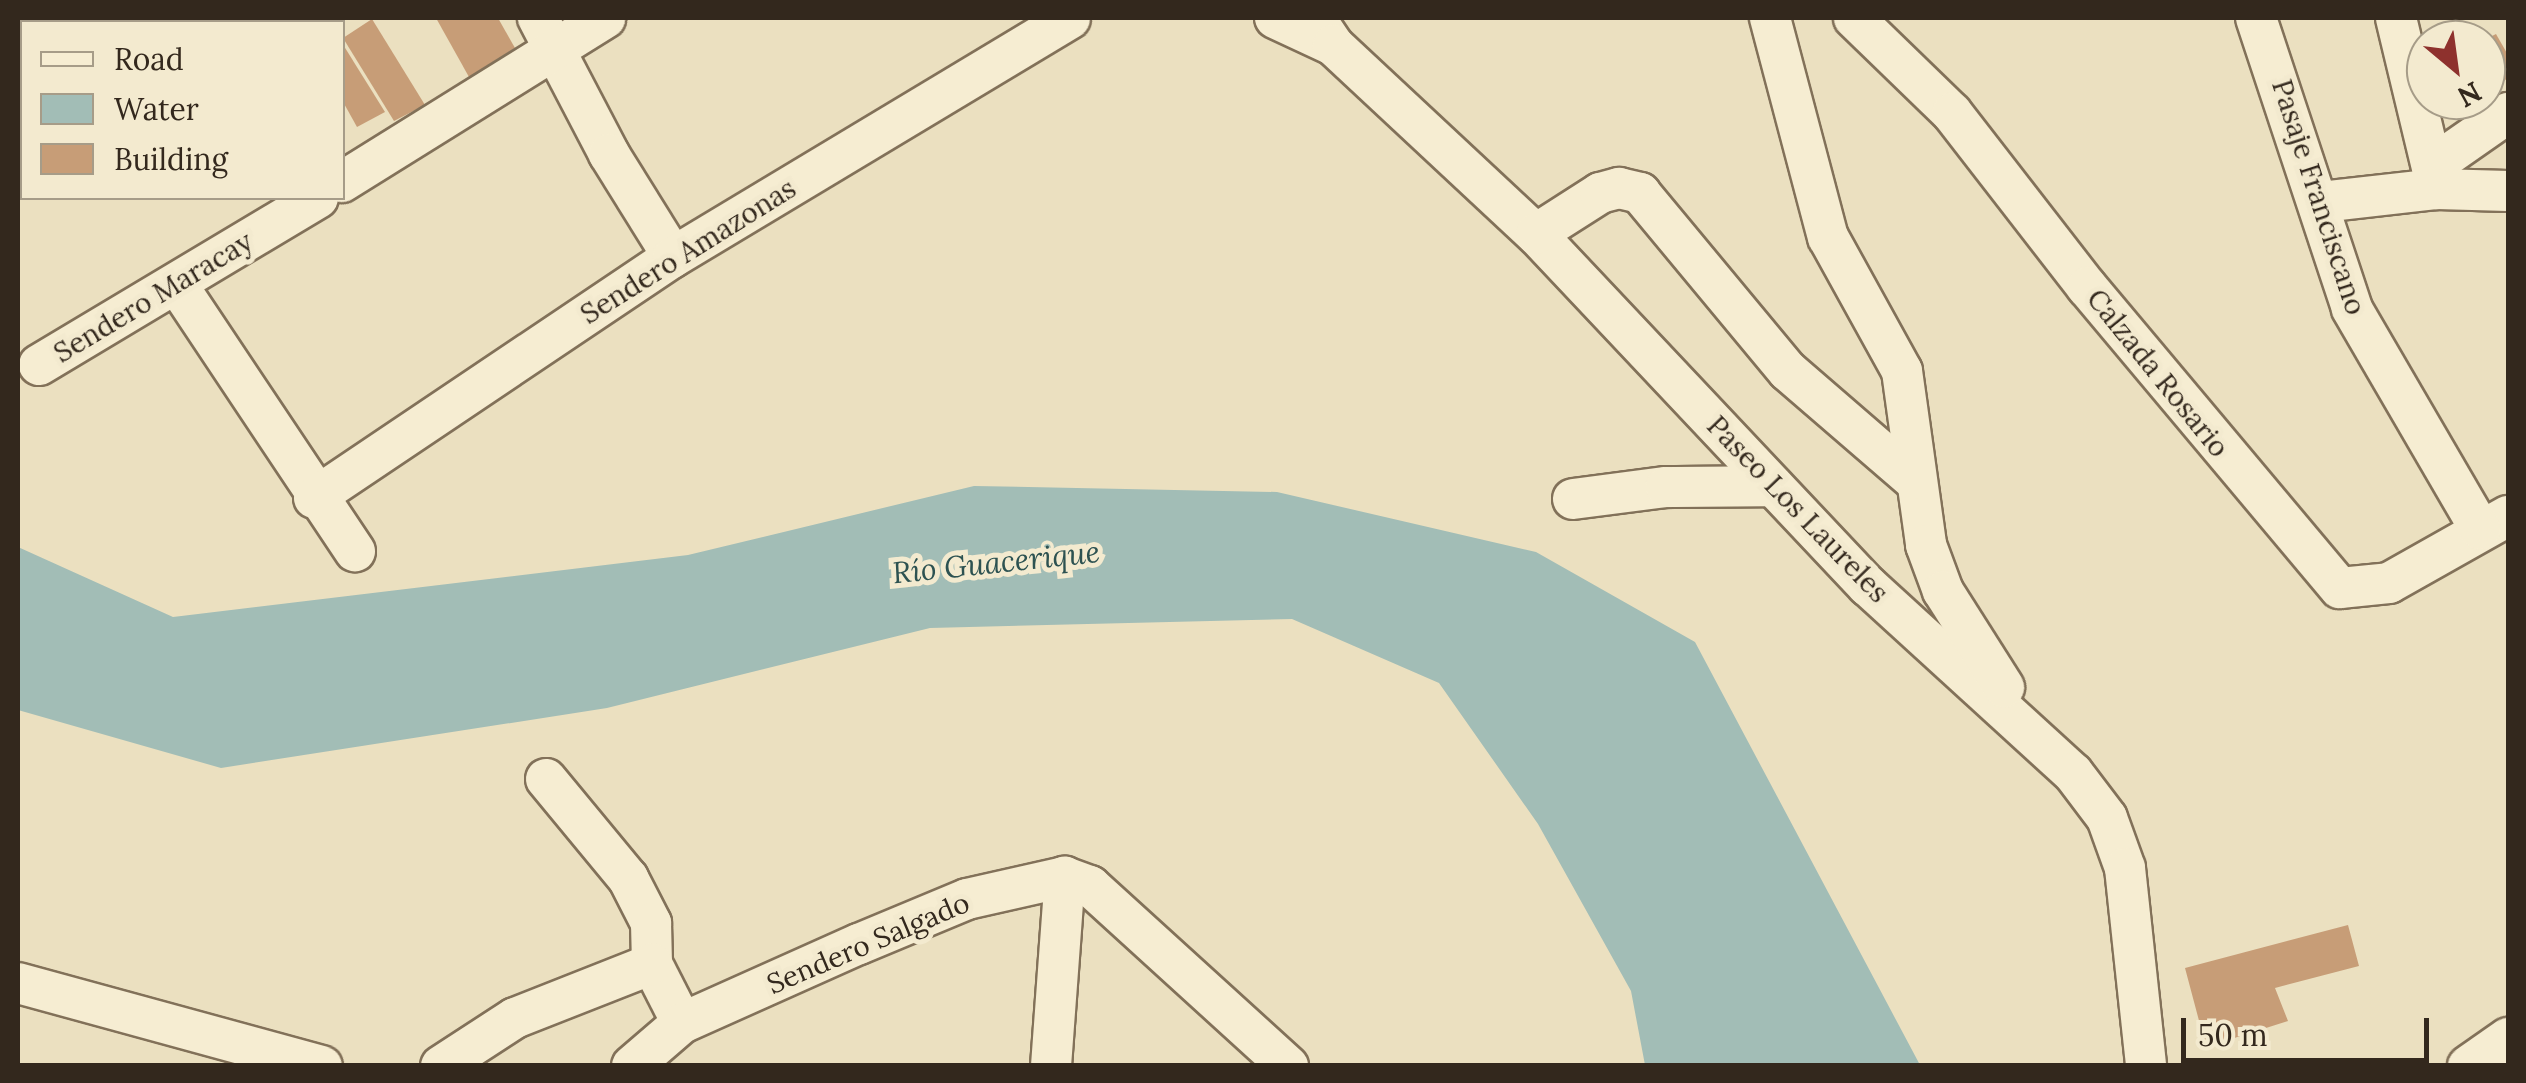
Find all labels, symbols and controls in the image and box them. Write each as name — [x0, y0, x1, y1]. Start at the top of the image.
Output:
legend — [20, 20, 345, 200]
north arrow — [2406, 20, 2506, 120]
text: Road — [114, 40, 184, 78]
text: N — [2451, 73, 2488, 115]
street label: Pasaje Franciscano — [2265, 75, 2373, 319]
text: Water — [114, 90, 199, 128]
text: Building — [114, 140, 228, 178]
street label: Sendero Amazonas — [574, 171, 802, 331]
street label: Sendero Maracay — [48, 224, 258, 370]
street label: Calzada Rosario — [2080, 282, 2236, 464]
street label: Paseo Los Laureles — [1700, 409, 1896, 609]
water label: Río Guacerique — [891, 533, 1101, 591]
street label: Sendero Salgado — [762, 885, 974, 1001]
scale bar — [2186, 998, 2434, 1060]
text: 50 m — [2198, 1016, 2268, 1054]

